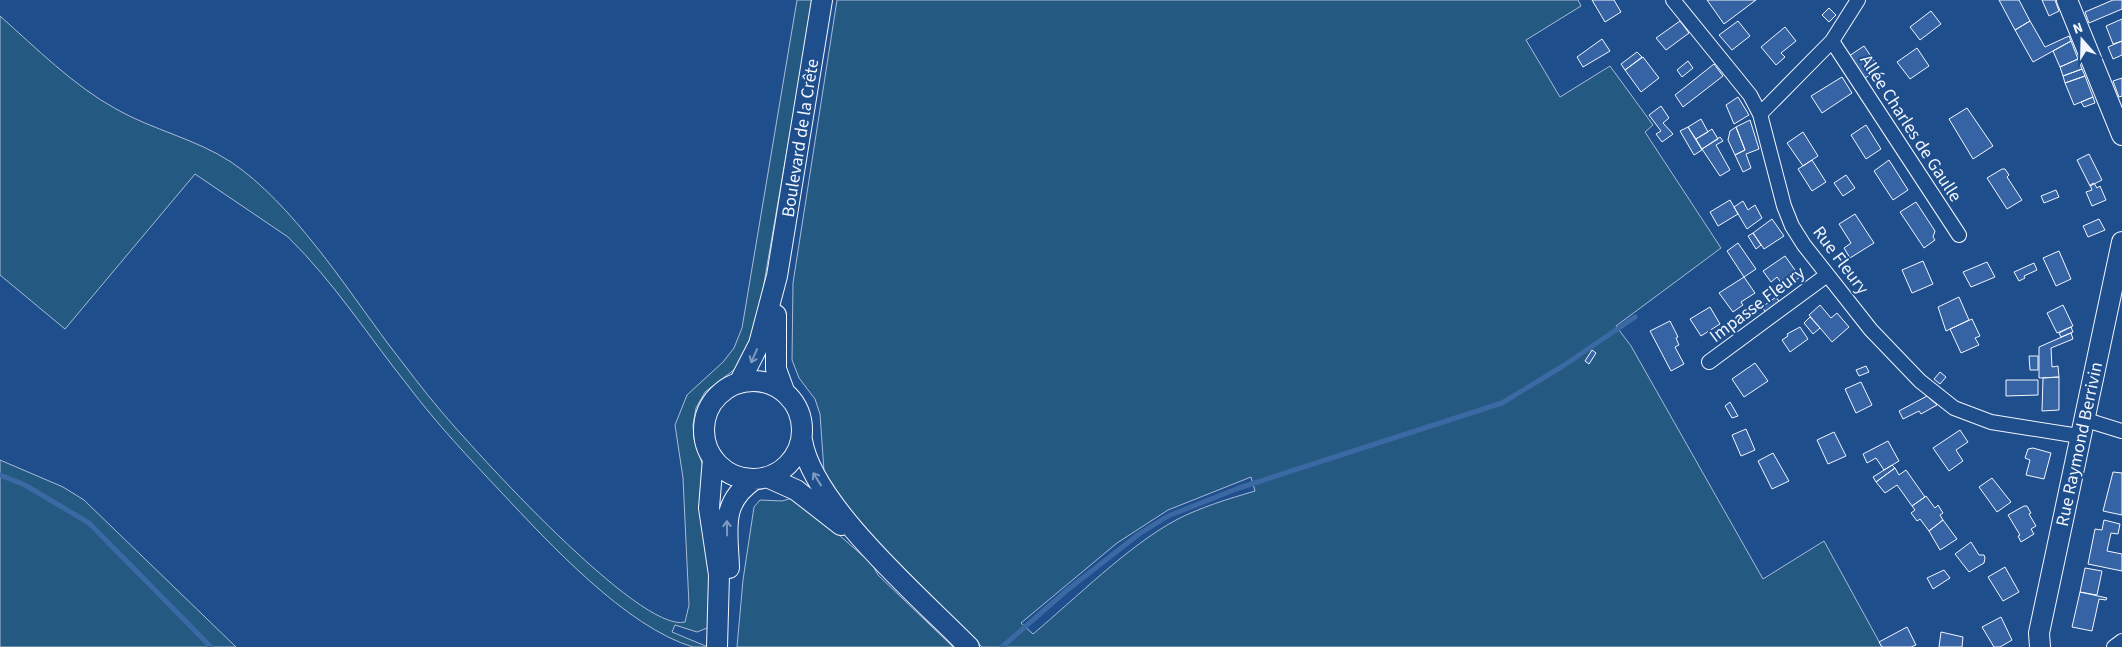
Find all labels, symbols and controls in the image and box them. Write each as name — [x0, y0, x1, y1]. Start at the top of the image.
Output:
north arrow — [2057, 15, 2107, 65]
text: N — [2070, 18, 2086, 40]
street label: Allée Charles de Gaulle — [1854, 50, 1968, 207]
street label: Boulevard de la Crête — [776, 57, 825, 219]
street label: Rue Fleury — [1807, 221, 1875, 300]
street label: Impasse Fleury — [1704, 260, 1811, 349]
one-way arrow — [748, 348, 758, 363]
street label: Rue Raymond Berrivin — [2050, 360, 2109, 529]
one-way arrow — [812, 473, 822, 487]
one-way arrow — [722, 521, 732, 537]

